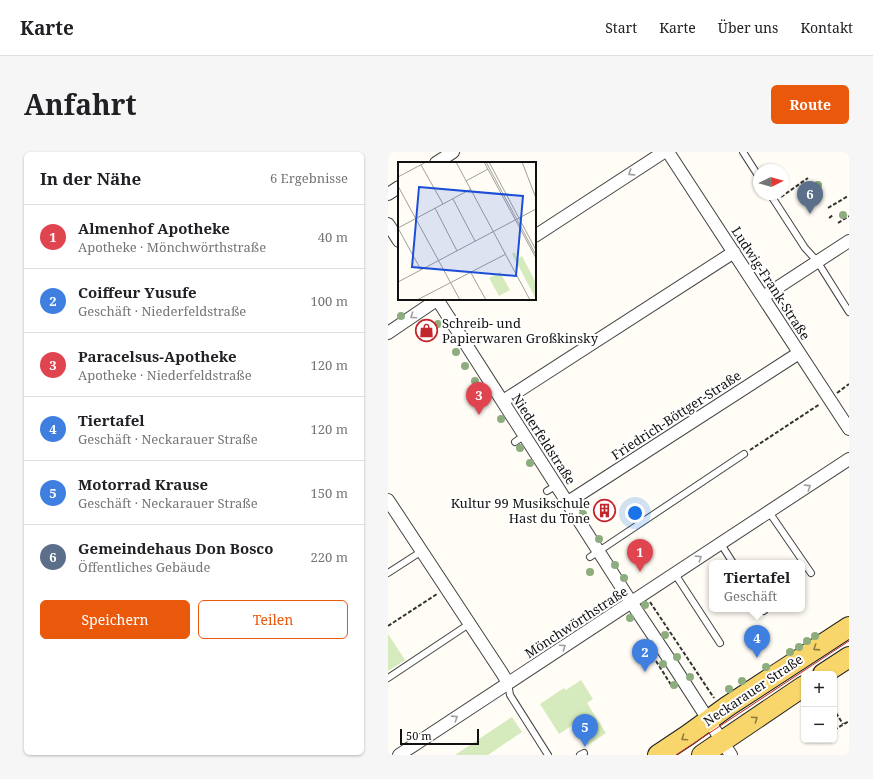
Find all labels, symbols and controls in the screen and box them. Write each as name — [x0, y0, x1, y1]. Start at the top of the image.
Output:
text: Karte — [20, 15, 74, 41]
text: Start — [605, 18, 637, 37]
text: Karte — [659, 18, 696, 37]
text: Über uns — [718, 18, 778, 37]
text: Kontakt — [800, 18, 853, 37]
text: Anfahrt — [24, 85, 137, 123]
button: Route — [771, 85, 849, 124]
inset map — [398, 162, 536, 300]
north arrow — [753, 164, 789, 200]
text: In der Nähe — [40, 167, 141, 190]
one-way arrow — [628, 168, 635, 176]
text: 6 Ergebnisse — [270, 169, 348, 187]
pin: 6 — [797, 181, 823, 214]
text: Almenhof Apotheke — [78, 218, 230, 238]
street label: Ludwig-Frank-Straße — [728, 223, 814, 343]
text: 1 — [49, 228, 57, 246]
text: 40 m — [318, 228, 348, 246]
text: Apotheke · Mönchwörthstraße — [78, 238, 266, 256]
text: Coiffeur Yusufe — [78, 282, 197, 302]
text: 2 — [49, 292, 57, 310]
text: 100 m — [311, 292, 348, 310]
text: Geschäft · Niederfeldstraße — [78, 302, 246, 320]
one-way arrow — [410, 311, 417, 319]
place label: Schreib- und Papierwaren Großkinsky — [442, 314, 599, 347]
shop icon: Schreib- und Papierwaren Großkinsky — [414, 317, 440, 343]
text: Paracelsus-Apotheke — [78, 346, 237, 366]
text: 3 — [49, 356, 57, 374]
text: 120 m — [311, 356, 348, 374]
text: Apotheke · Niederfeldstraße — [78, 366, 252, 384]
street label: Friedrich-Böttger-Straße — [608, 366, 744, 464]
pin: 3 — [466, 382, 492, 415]
street label: Niederfeldstraße — [508, 390, 580, 488]
text: Tiertafel — [78, 410, 145, 430]
text: 4 — [49, 420, 57, 438]
text: 120 m — [311, 420, 348, 438]
text: Geschäft · Neckarauer Straße — [78, 430, 258, 448]
text: Motorrad Krause — [78, 474, 208, 494]
text: 5 — [49, 484, 57, 502]
text: 150 m — [311, 484, 348, 502]
one-way arrow — [803, 484, 810, 491]
text: Geschäft · Neckarauer Straße — [78, 494, 258, 512]
place label: Kultur 99 Musikschule Hast du Töne — [451, 494, 590, 527]
building icon: Kultur 99 Musikschule Hast du Töne — [592, 497, 618, 523]
your location — [625, 503, 645, 523]
text: Gemeindehaus Don Bosco — [78, 538, 273, 558]
pin: 1 — [627, 539, 653, 572]
text: 6 — [49, 548, 57, 566]
text: 220 m — [311, 548, 348, 566]
one-way arrow — [695, 555, 702, 563]
text: Öffentliches Gebäude — [78, 558, 211, 576]
popup — [709, 560, 805, 612]
text: Tiertafel — [724, 567, 790, 587]
street label: Mönchwörthstraße — [521, 582, 631, 662]
text: Geschäft — [724, 587, 777, 605]
button: Speichern — [40, 600, 190, 639]
button: Teilen — [198, 600, 348, 639]
pin: 4 — [744, 625, 770, 658]
pin: 2 — [632, 639, 658, 672]
one-way arrow — [813, 643, 820, 651]
one-way arrow — [559, 644, 566, 651]
street label: Neckarauer Straße — [700, 650, 806, 730]
map controls — [801, 671, 837, 743]
button: + — [801, 671, 837, 707]
button: − — [801, 707, 837, 743]
pin: 5 — [572, 714, 598, 747]
one-way arrow — [451, 715, 458, 723]
one-way arrow — [751, 716, 758, 724]
scale bar — [400, 727, 479, 746]
text: 50 m — [406, 728, 432, 743]
one-way arrow — [681, 733, 688, 740]

